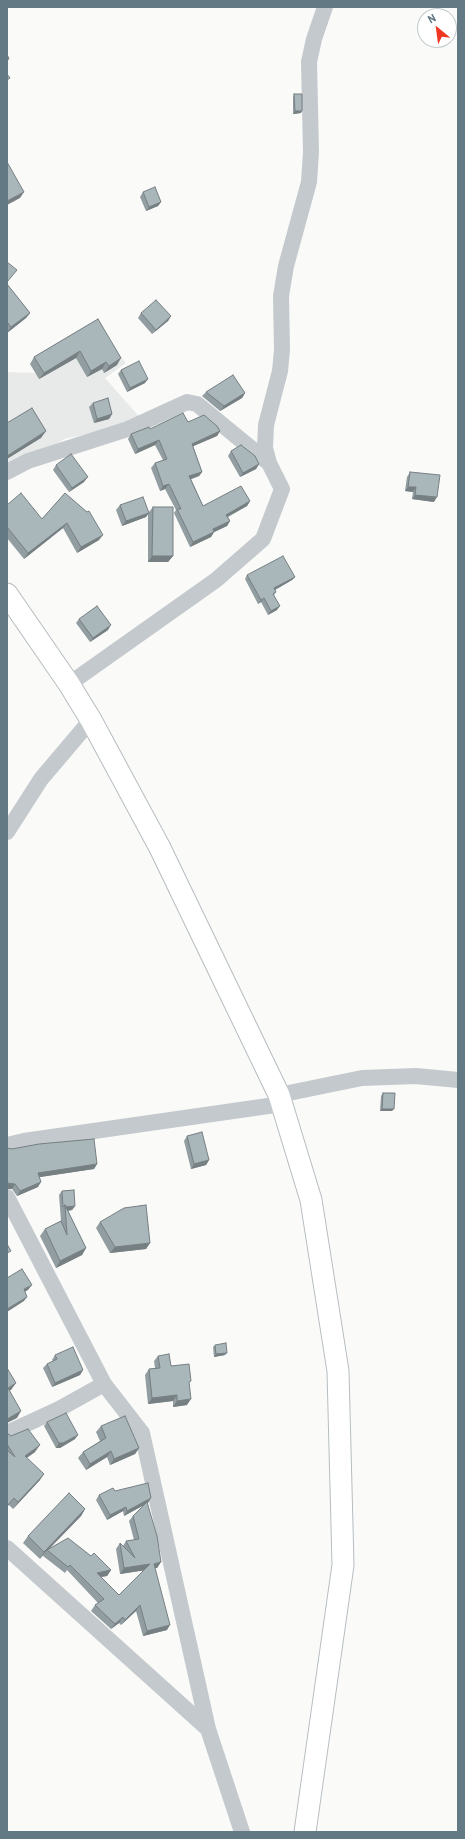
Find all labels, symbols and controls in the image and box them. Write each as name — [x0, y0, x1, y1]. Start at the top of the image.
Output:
north arrow — [417, 8, 457, 48]
text: N — [425, 10, 438, 25]

